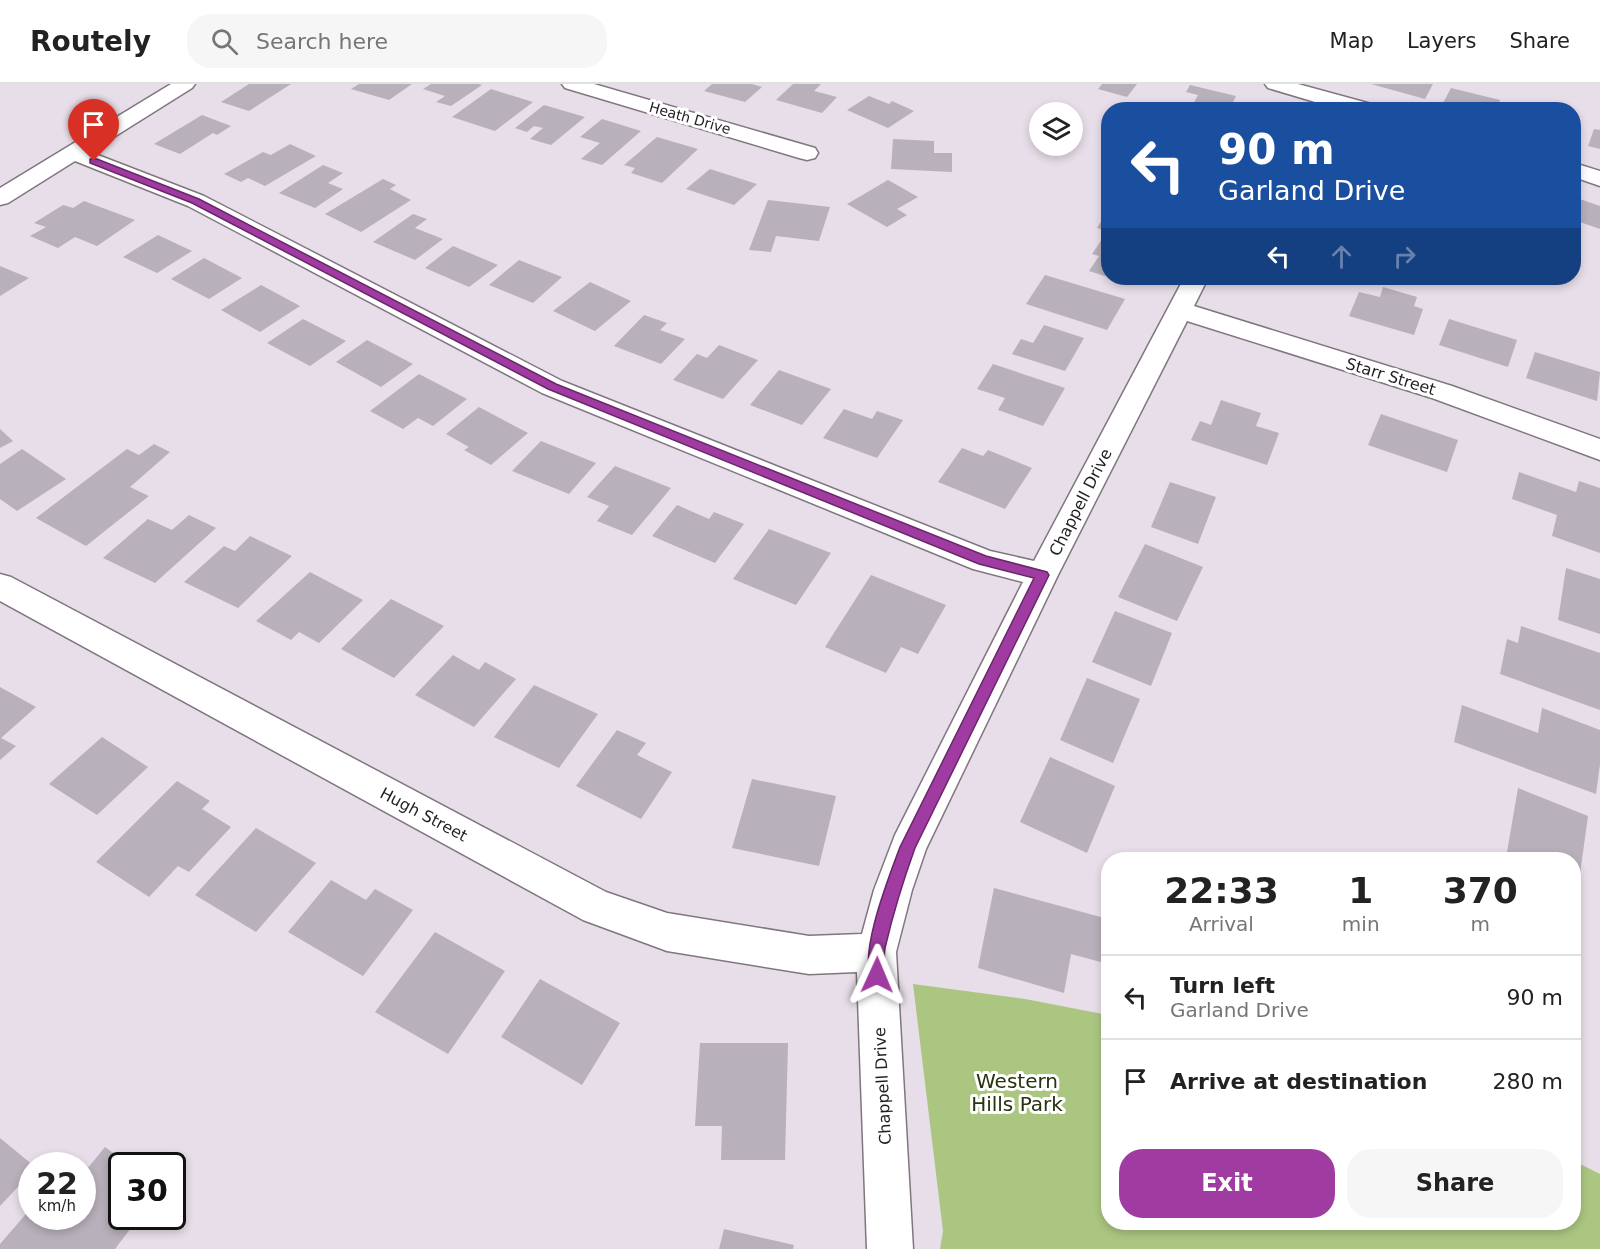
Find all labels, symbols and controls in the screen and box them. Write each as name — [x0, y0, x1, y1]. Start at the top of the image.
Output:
search box — [187, 14, 607, 68]
text: Routely — [30, 25, 151, 58]
icon: search — [208, 25, 241, 58]
text: Search here — [256, 29, 388, 54]
text: Map — [1330, 29, 1374, 53]
text: Layers — [1407, 29, 1476, 53]
text: Share — [1509, 29, 1570, 53]
pin — [68, 99, 119, 161]
street label: Heath Drive — [647, 99, 733, 137]
map controls — [1029, 102, 1083, 156]
button: layers — [1029, 102, 1083, 156]
icon: arrive — [77, 108, 110, 141]
text: 90 m — [1218, 125, 1335, 174]
icon: left — [1119, 126, 1197, 204]
text: Garland Drive — [1218, 175, 1405, 206]
icon: left — [1262, 240, 1295, 273]
icon: ahead — [1325, 240, 1358, 273]
icon: right — [1388, 240, 1421, 273]
street label: Starr Street — [1344, 354, 1438, 399]
street label: Chappell Drive — [1045, 445, 1116, 559]
street label: Hugh Street — [377, 783, 471, 845]
text: 22:33 — [1164, 870, 1279, 911]
text: 1 — [1348, 870, 1373, 911]
text: 370 — [1443, 870, 1518, 911]
text: Arrival — [1189, 912, 1254, 936]
text: min — [1342, 912, 1380, 936]
text: m — [1471, 912, 1490, 936]
position arrow — [845, 943, 909, 1007]
text: Turn left — [1170, 973, 1275, 998]
icon: left — [1119, 981, 1152, 1014]
text: 90 m — [1507, 985, 1563, 1010]
text: Garland Drive — [1170, 998, 1309, 1022]
street label: Chappell Drive — [870, 1027, 895, 1145]
icon: arrive — [1119, 1065, 1152, 1098]
park label: Western Hills Park — [971, 1069, 1063, 1116]
text: Arrive at destination — [1170, 1069, 1427, 1094]
text: 280 m — [1493, 1069, 1563, 1094]
button: Exit — [1119, 1149, 1335, 1218]
button: Share — [1347, 1149, 1563, 1218]
speed limit sign: 30 — [108, 1152, 186, 1230]
text: 22 — [36, 1166, 78, 1201]
text: km/h — [38, 1197, 76, 1215]

